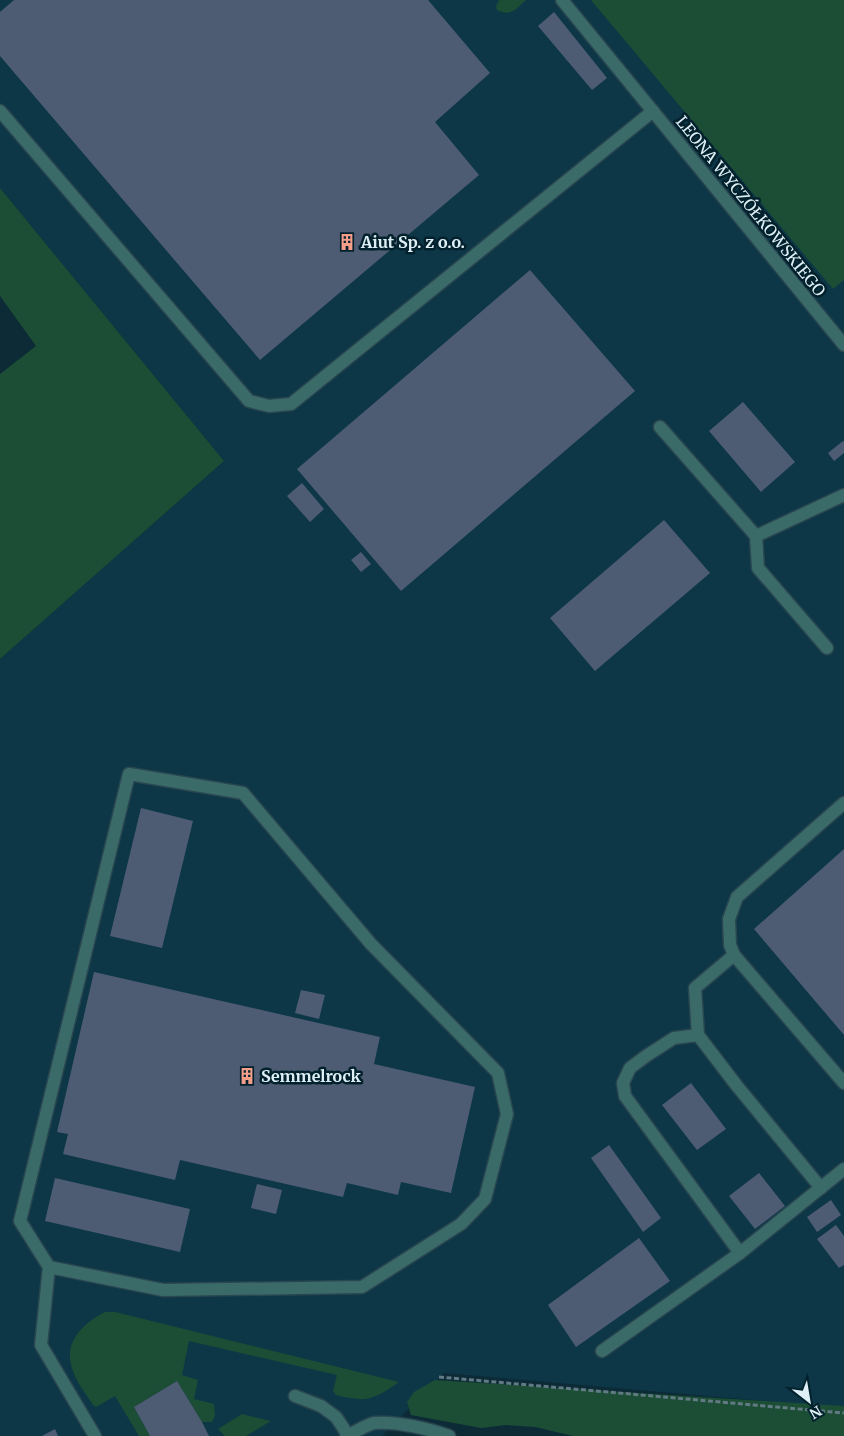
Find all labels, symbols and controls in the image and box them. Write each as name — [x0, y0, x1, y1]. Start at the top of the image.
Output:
street label: LEONA WYCZÓŁKOWSKIEGO — [672, 112, 830, 301]
building icon: Aiut Sp. z o.o. — [337, 232, 357, 252]
place label: Aiut Sp. z o.o. — [360, 232, 465, 252]
building icon: Semmelrock — [237, 1066, 257, 1086]
place label: Semmelrock — [261, 1066, 362, 1086]
north arrow — [784, 1376, 834, 1426]
text: N — [806, 1402, 825, 1423]

